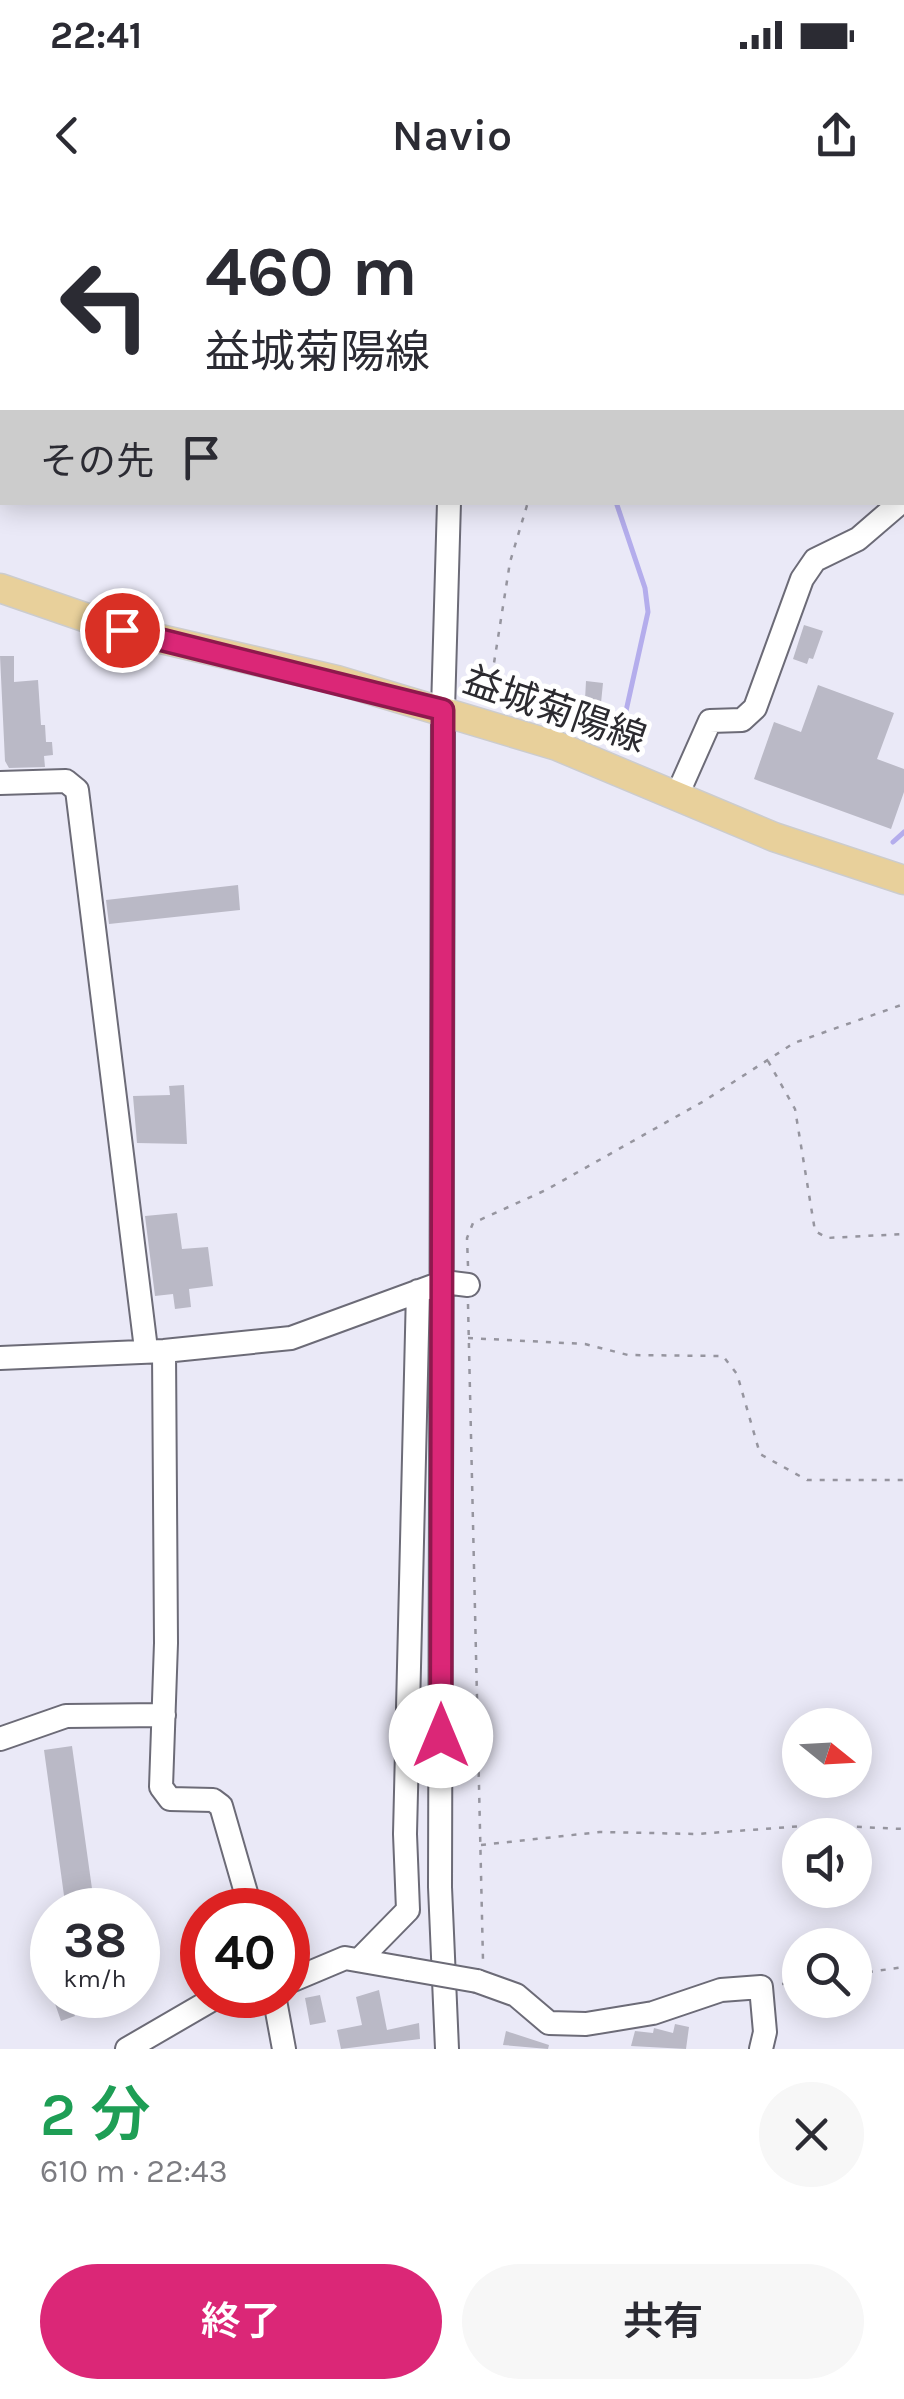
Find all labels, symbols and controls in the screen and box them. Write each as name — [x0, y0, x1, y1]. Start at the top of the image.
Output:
text: 22:41 — [50, 13, 142, 58]
icon: back — [40, 108, 95, 163]
icon: share — [809, 108, 864, 163]
text: Navio — [392, 109, 512, 161]
text: 460 m — [205, 231, 418, 313]
icon: left — [40, 240, 170, 370]
text: 益城菊陽線 — [205, 326, 430, 378]
icon: arrive — [174, 430, 229, 485]
text: その先 — [40, 439, 154, 484]
pin — [80, 588, 165, 673]
icon: arrive — [95, 603, 150, 658]
street label: 益城菊陽線 — [458, 657, 652, 762]
position arrow — [389, 1684, 493, 1788]
north arrow — [782, 1708, 872, 1798]
map controls — [782, 1708, 872, 2018]
button: sound — [782, 1818, 872, 1908]
speed limit sign: 40 — [180, 1888, 310, 2018]
text: 38 — [63, 1911, 127, 1970]
button: search — [782, 1928, 872, 2018]
text: km/h — [63, 1964, 127, 1993]
text: 2 分 — [40, 2080, 151, 2150]
button: close — [759, 2082, 864, 2187]
text: 610 m · 22:43 — [40, 2153, 228, 2190]
button: 終了 — [40, 2264, 442, 2379]
button: 共有 — [462, 2264, 864, 2379]

